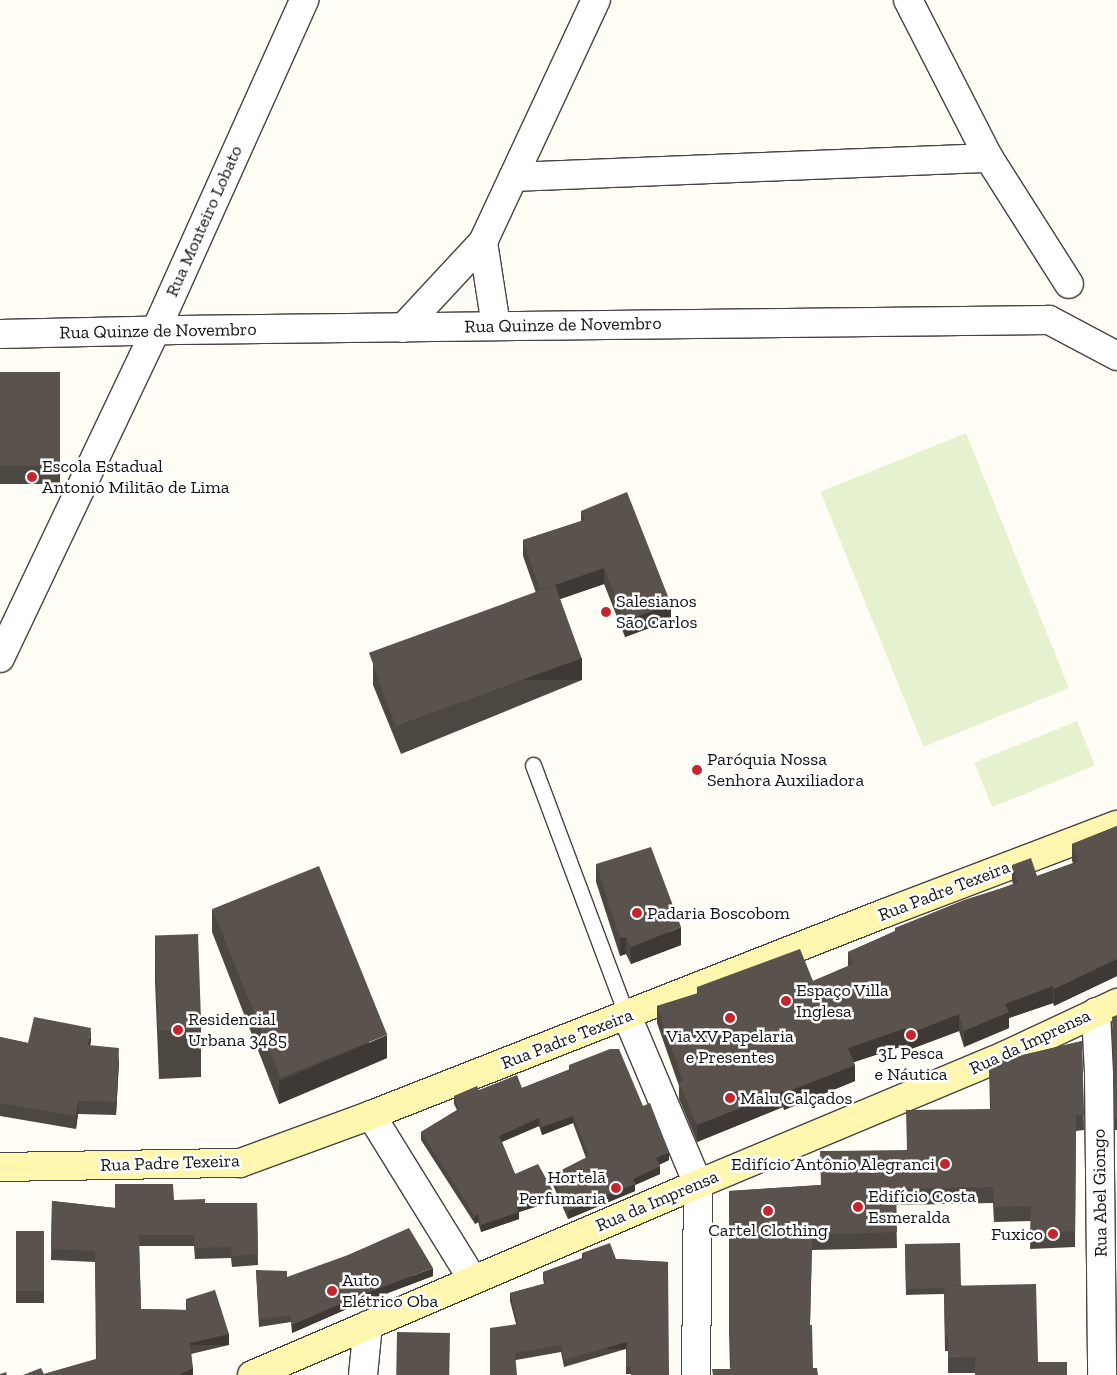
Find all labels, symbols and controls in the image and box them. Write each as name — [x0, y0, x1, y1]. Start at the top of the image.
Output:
street label: Rua Monteiro Lobato — [161, 142, 247, 300]
street label: Rua Quinze de Novembro — [464, 312, 662, 338]
street label: Rua Quinze de Novembro — [59, 318, 257, 344]
place label: Escola Estadual Antonio Militão de Lima — [42, 456, 230, 498]
marker: Escola Estadual Antonio Militão de Lima — [26, 471, 38, 483]
place label: Salesianos São Carlos — [616, 591, 697, 634]
marker: Salesianos São Carlos — [600, 606, 612, 618]
place label: Paróquia Nossa Senhora Auxiliadora — [707, 749, 865, 792]
marker: Paróquia Nossa Senhora Auxiliadora — [691, 764, 703, 776]
street label: Rua Padre Texeira — [875, 856, 1013, 926]
place label: Padaria Boscobom — [647, 902, 790, 924]
marker: Padaria Boscobom — [631, 907, 643, 919]
place label: Espaço Villa Inglesa — [796, 980, 889, 1022]
marker: Espaço Villa Inglesa — [780, 995, 792, 1007]
street label: Rua Padre Texeira — [498, 1004, 636, 1074]
street label: Rua da Imprensa — [966, 1005, 1094, 1079]
place label: Residencial Urbana 3485 — [188, 1009, 287, 1052]
marker: Via XV Papelaria e Presentes — [724, 1012, 736, 1024]
marker: Residencial Urbana 3485 — [172, 1024, 184, 1036]
place label: Via XV Papelaria e Presentes — [666, 1026, 794, 1068]
marker: 3L Pesca e Náutica — [905, 1029, 917, 1041]
place label: 3L Pesca e Náutica — [875, 1043, 947, 1086]
place label: Malu Calçados — [740, 1087, 852, 1109]
marker: Malu Calçados — [724, 1092, 736, 1104]
street label: Rua Abel Giongo — [1088, 1128, 1112, 1258]
street label: Rua Padre Texeira — [100, 1150, 240, 1176]
place label: Edifício Antônio Alegranci — [730, 1153, 935, 1175]
marker: Edifício Antônio Alegranci — [939, 1158, 951, 1170]
street label: Rua da Imprensa — [593, 1166, 721, 1236]
place label: Hortelã Perfumaria — [519, 1167, 606, 1210]
marker: Hortelã Perfumaria — [610, 1182, 622, 1194]
place label: Edifício Costa Esmeralda — [868, 1186, 976, 1228]
marker: Edifício Costa Esmeralda — [852, 1201, 864, 1213]
marker: Cartel Clothing — [762, 1205, 774, 1217]
place label: Cartel Clothing — [708, 1219, 828, 1241]
place label: Fuxico — [991, 1223, 1043, 1245]
marker: Fuxico — [1047, 1228, 1059, 1240]
place label: Auto Elétrico Oba — [342, 1270, 438, 1312]
marker: Auto Elétrico Oba — [326, 1285, 338, 1297]

